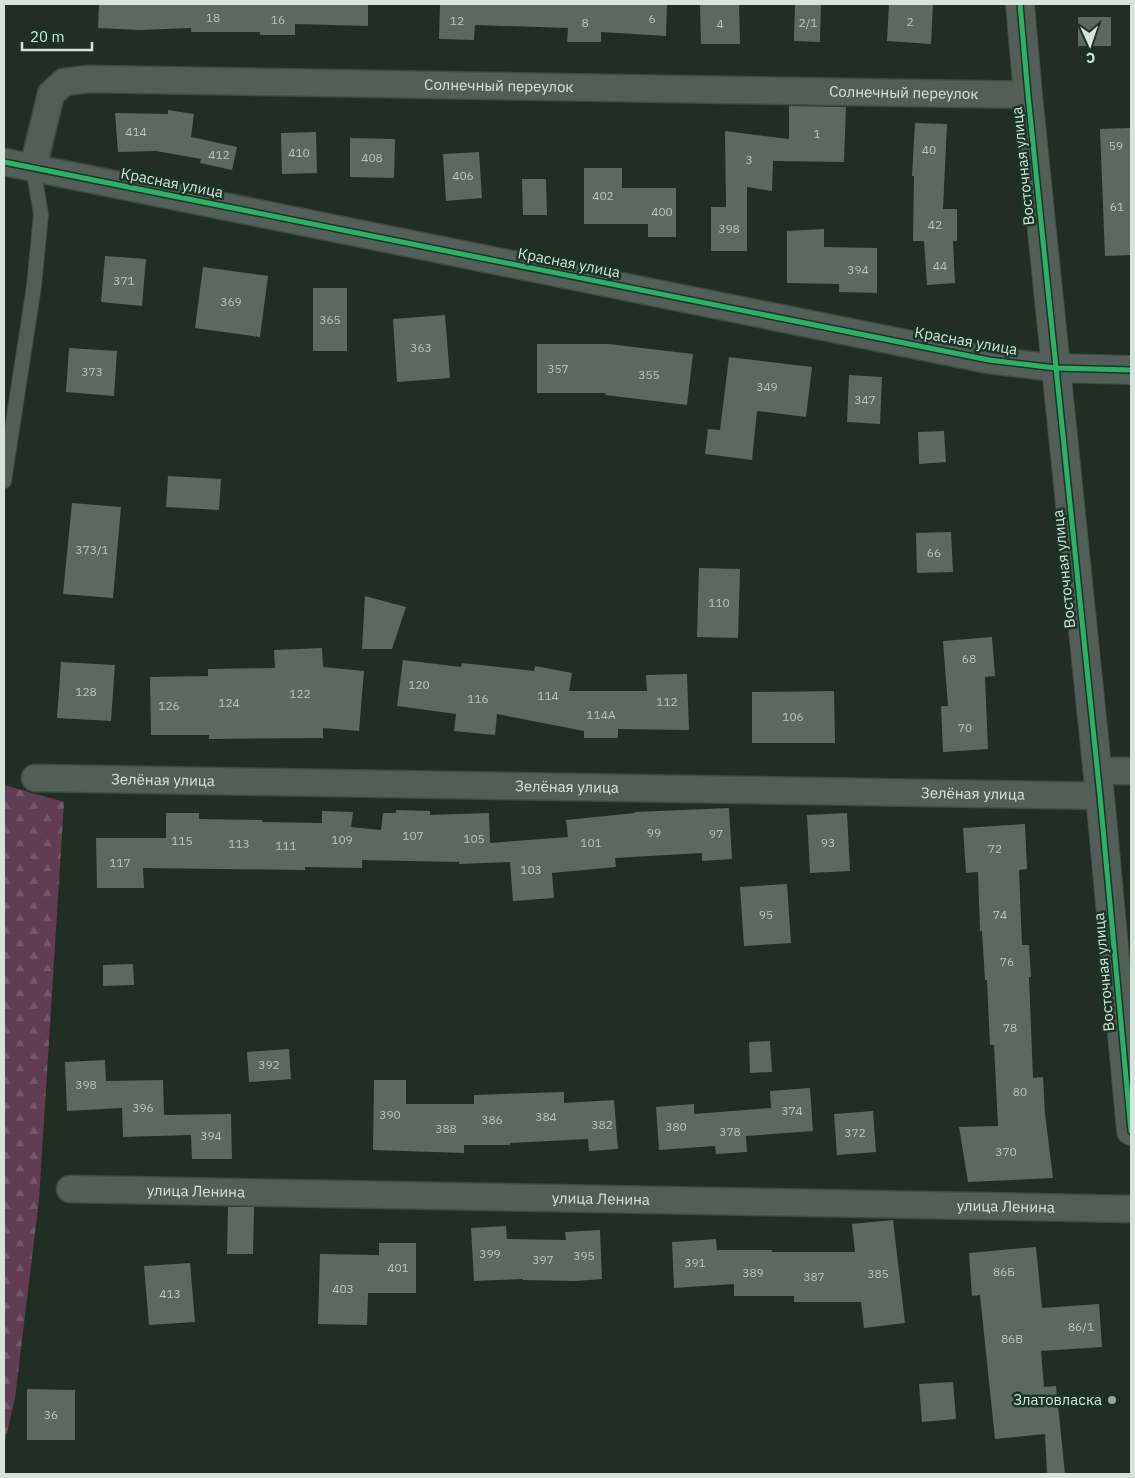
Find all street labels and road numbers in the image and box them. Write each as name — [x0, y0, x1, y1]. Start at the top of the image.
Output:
street label: Солнечный переулок — [424, 75, 574, 96]
street label: Солнечный переулок — [829, 82, 979, 103]
street label: Восточная улица — [1007, 106, 1038, 226]
street label: Красная улица — [119, 163, 225, 202]
street label: Красная улица — [516, 243, 622, 282]
street label: Красная улица — [913, 322, 1019, 359]
street label: Восточная улица — [1048, 509, 1079, 629]
street label: Зелёная улица — [111, 769, 215, 790]
street label: Зелёная улица — [515, 776, 619, 797]
street label: Зелёная улица — [921, 783, 1025, 804]
street label: Восточная улица — [1089, 912, 1118, 1032]
street label: улица Ленина — [147, 1180, 245, 1201]
street label: улица Ленина — [552, 1188, 650, 1209]
street label: улица Ленина — [957, 1196, 1055, 1217]

